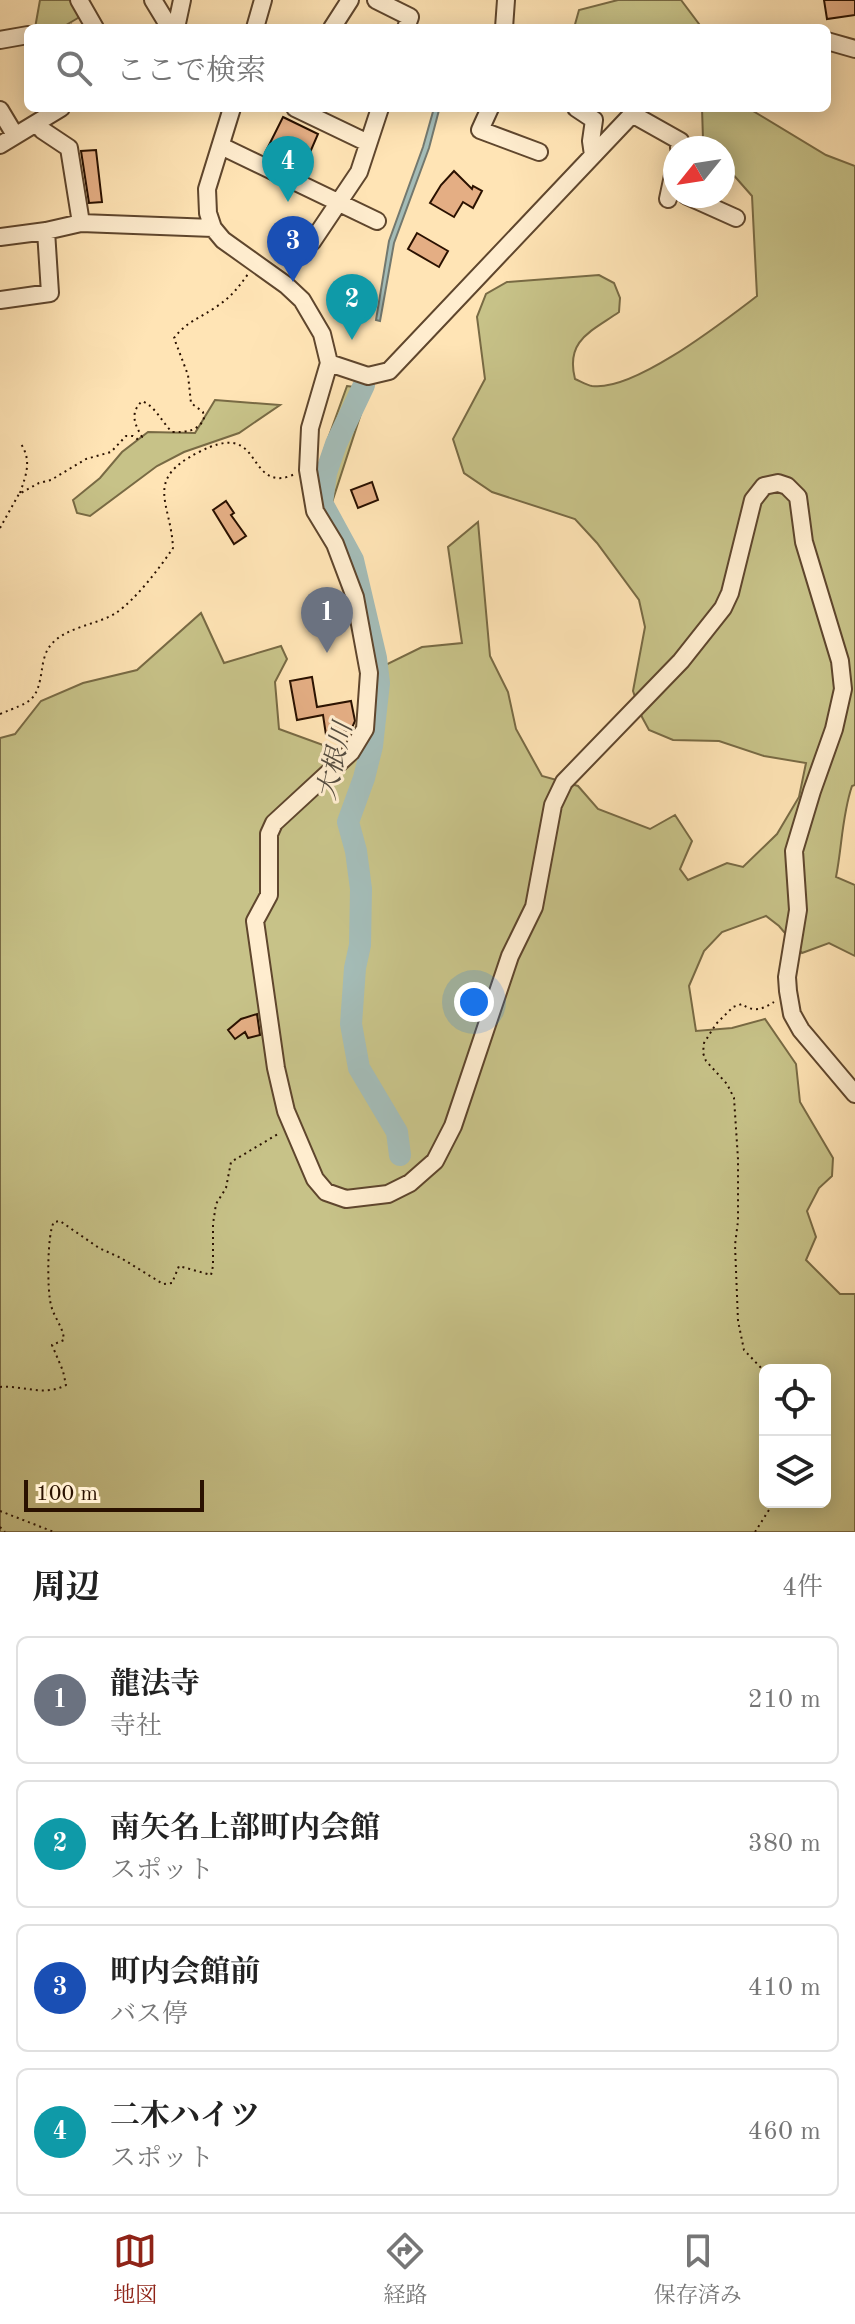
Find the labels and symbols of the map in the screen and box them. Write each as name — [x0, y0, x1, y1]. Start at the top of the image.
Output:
pin: 4 — [262, 136, 314, 202]
north arrow — [663, 136, 735, 208]
pin: 3 — [267, 216, 319, 282]
pin: 2 — [326, 274, 378, 340]
pin: 1 — [301, 587, 353, 653]
water label: 大根川 — [313, 717, 358, 802]
your location — [454, 982, 494, 1022]
scale bar — [24, 1476, 204, 1512]

